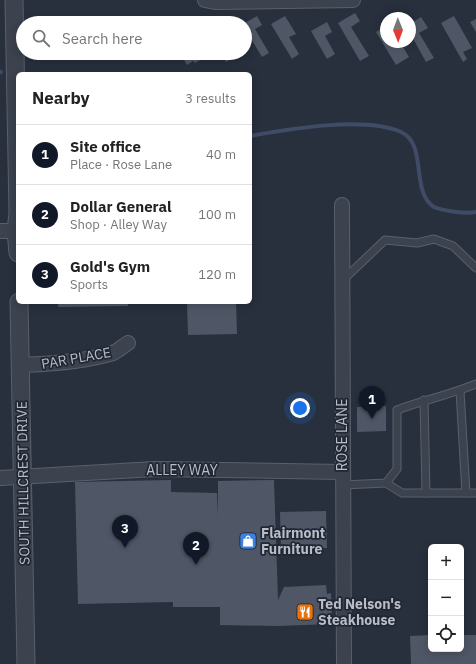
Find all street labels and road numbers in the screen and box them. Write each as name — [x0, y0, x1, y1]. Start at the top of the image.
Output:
street label: PAR PLACE — [40, 343, 112, 373]
street label: ROSE LANE — [333, 399, 351, 471]
street label: SOUTH HILLCREST DRIVE — [13, 401, 33, 565]
street label: ALLEY WAY — [146, 461, 218, 479]

